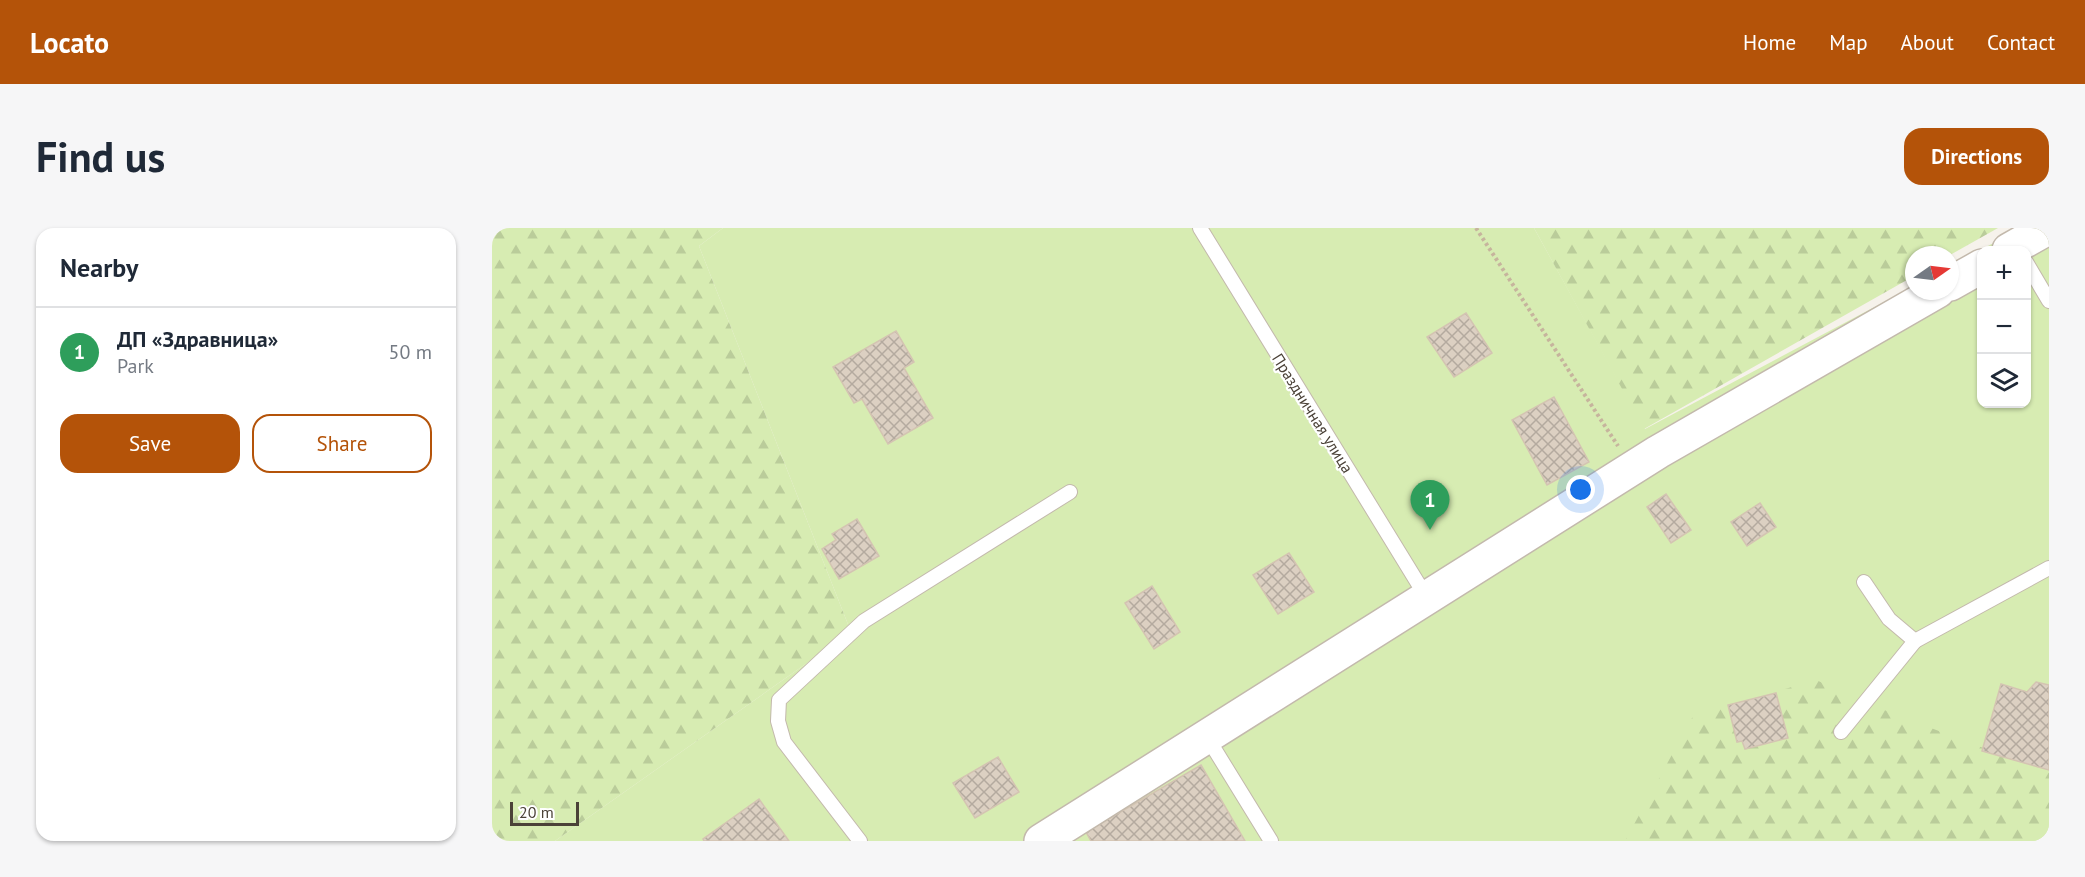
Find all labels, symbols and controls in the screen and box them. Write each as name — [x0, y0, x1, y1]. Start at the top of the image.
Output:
text: Locato — [30, 24, 109, 61]
text: Home — [1743, 29, 1796, 56]
text: Map — [1829, 29, 1868, 56]
text: About — [1901, 29, 1954, 56]
text: Contact — [1987, 29, 2055, 56]
button: Directions — [1904, 128, 2049, 185]
text: Find us — [36, 129, 165, 184]
north arrow — [1905, 246, 1959, 300]
map controls — [1977, 246, 2031, 408]
button: + — [1977, 246, 2031, 300]
text: Nearby — [60, 251, 138, 284]
button: − — [1977, 300, 2031, 354]
text: ДП «Здравница» — [117, 325, 278, 353]
text: 1 — [74, 339, 85, 365]
text: 50 m — [389, 339, 432, 365]
street label: Праздничная улица — [1268, 350, 1358, 476]
text: Park — [117, 353, 154, 379]
button: layers — [1977, 354, 2031, 408]
button: Save — [60, 414, 240, 473]
button: Share — [252, 414, 432, 473]
your location — [1566, 475, 1595, 504]
pin: 1 — [1410, 480, 1450, 530]
scale bar — [510, 799, 579, 826]
text: 20 m — [519, 802, 554, 822]

